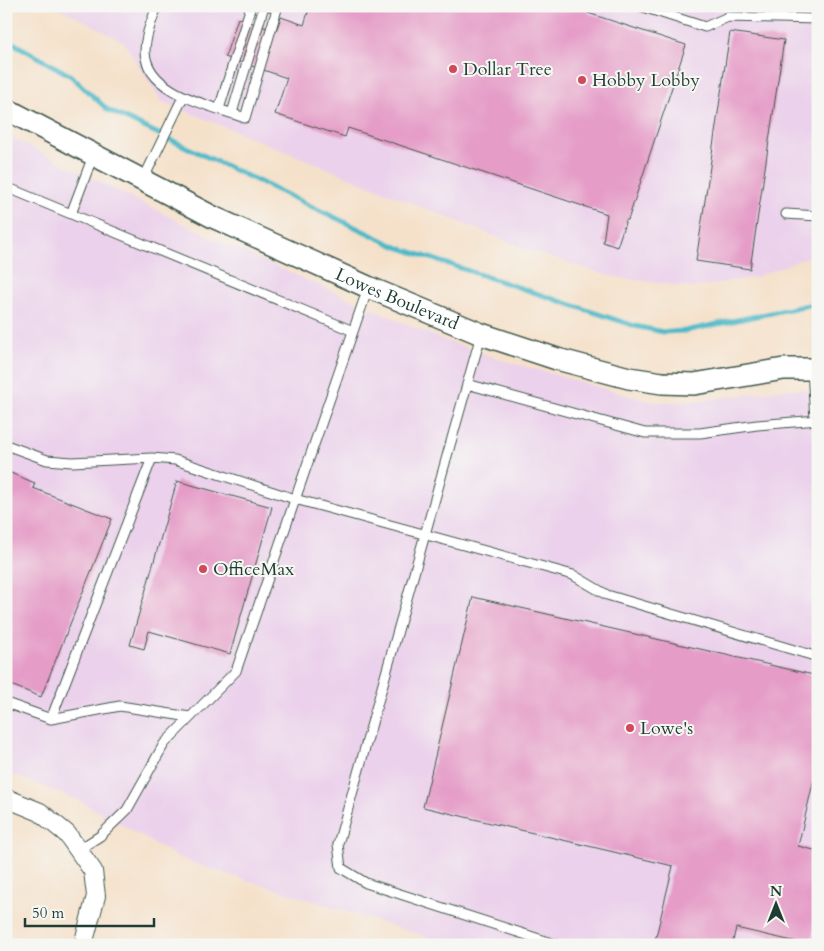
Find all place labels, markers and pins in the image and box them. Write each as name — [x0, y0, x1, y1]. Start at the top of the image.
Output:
place label: Dollar Tree — [463, 57, 552, 82]
marker: Dollar Tree — [447, 63, 459, 75]
place label: Hobby Lobby — [592, 68, 700, 93]
marker: Hobby Lobby — [576, 74, 588, 86]
place label: OfficeMax — [213, 557, 294, 582]
marker: OfficeMax — [197, 563, 209, 575]
place label: Lowe's — [640, 716, 693, 741]
marker: Lowe's — [624, 722, 636, 734]

